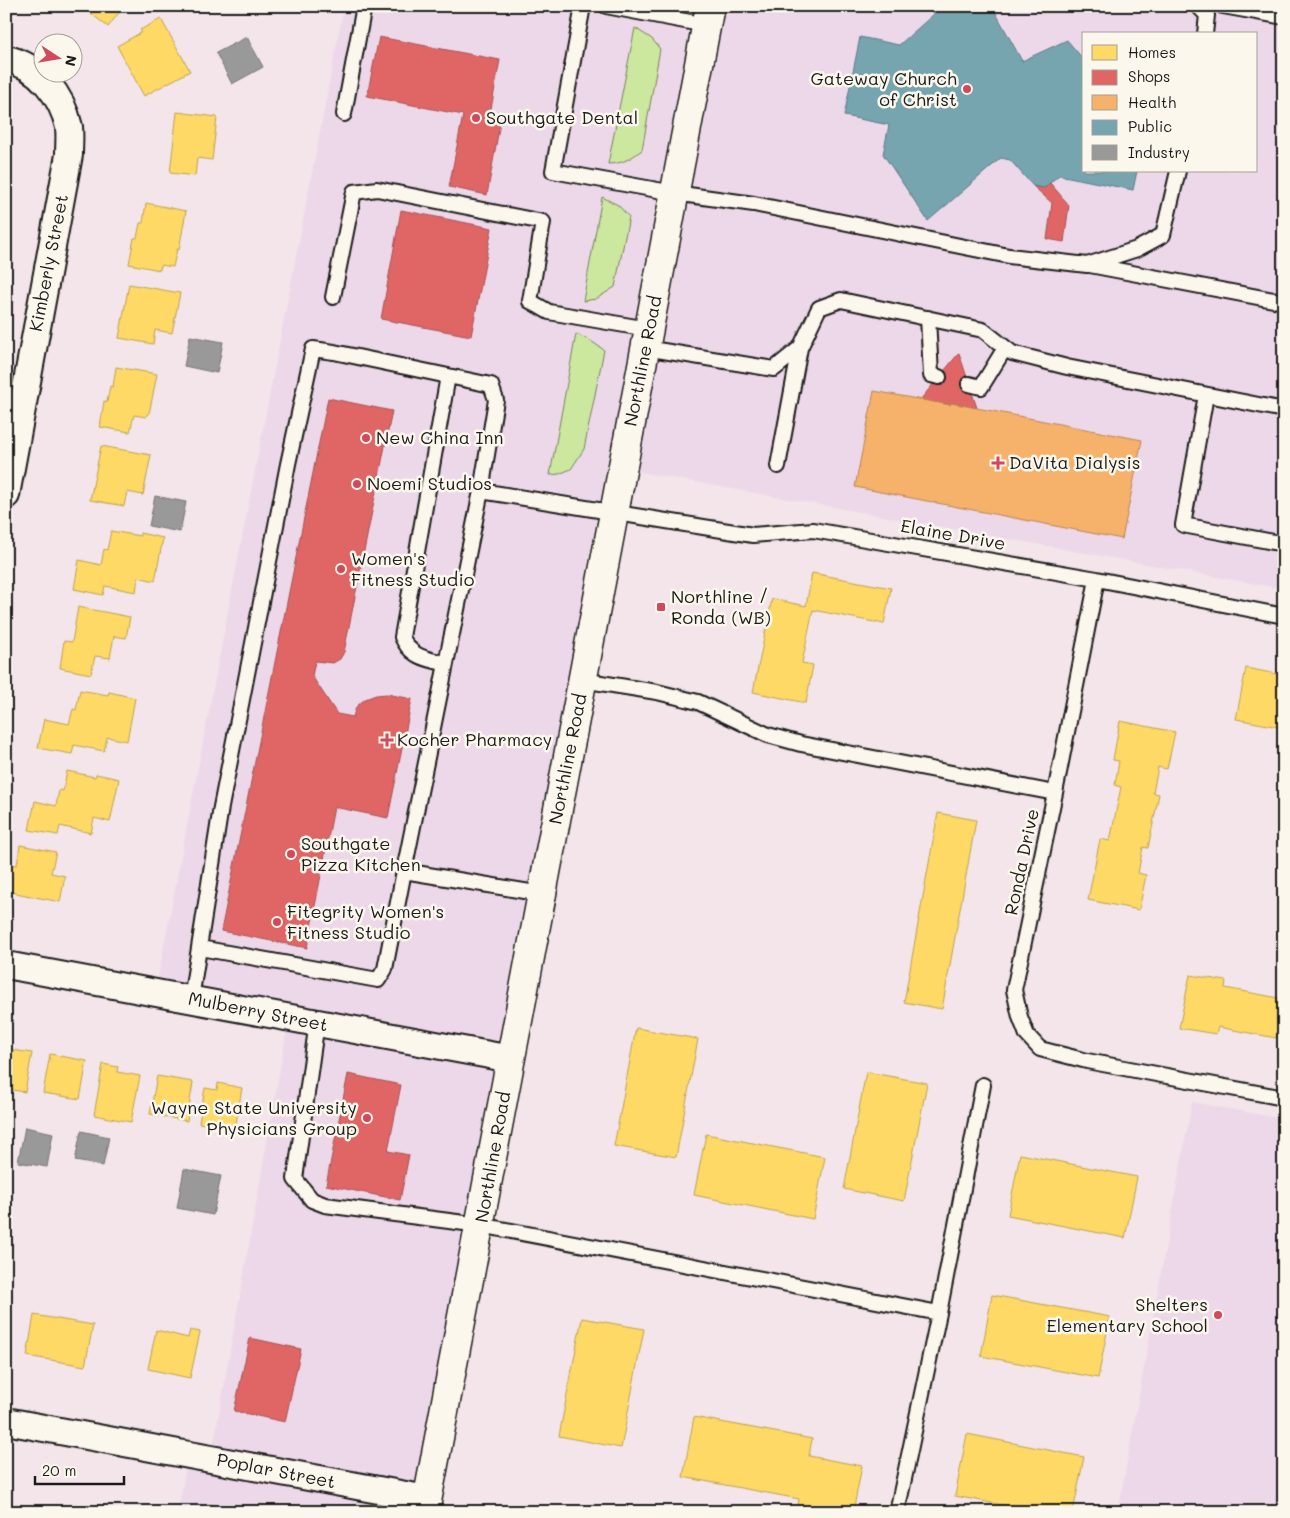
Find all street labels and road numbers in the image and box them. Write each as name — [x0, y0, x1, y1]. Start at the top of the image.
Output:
street label: Kimberly Street — [23, 192, 73, 334]
street label: Northline Road — [618, 293, 666, 428]
street label: Elaine Drive — [899, 513, 1007, 555]
street label: Northline Road — [543, 691, 591, 826]
street label: Ronda Drive — [998, 806, 1044, 917]
street label: Mulberry Street — [186, 986, 330, 1036]
street label: Northline Road — [469, 1089, 515, 1224]
street label: Poplar Street — [215, 1447, 338, 1493]

